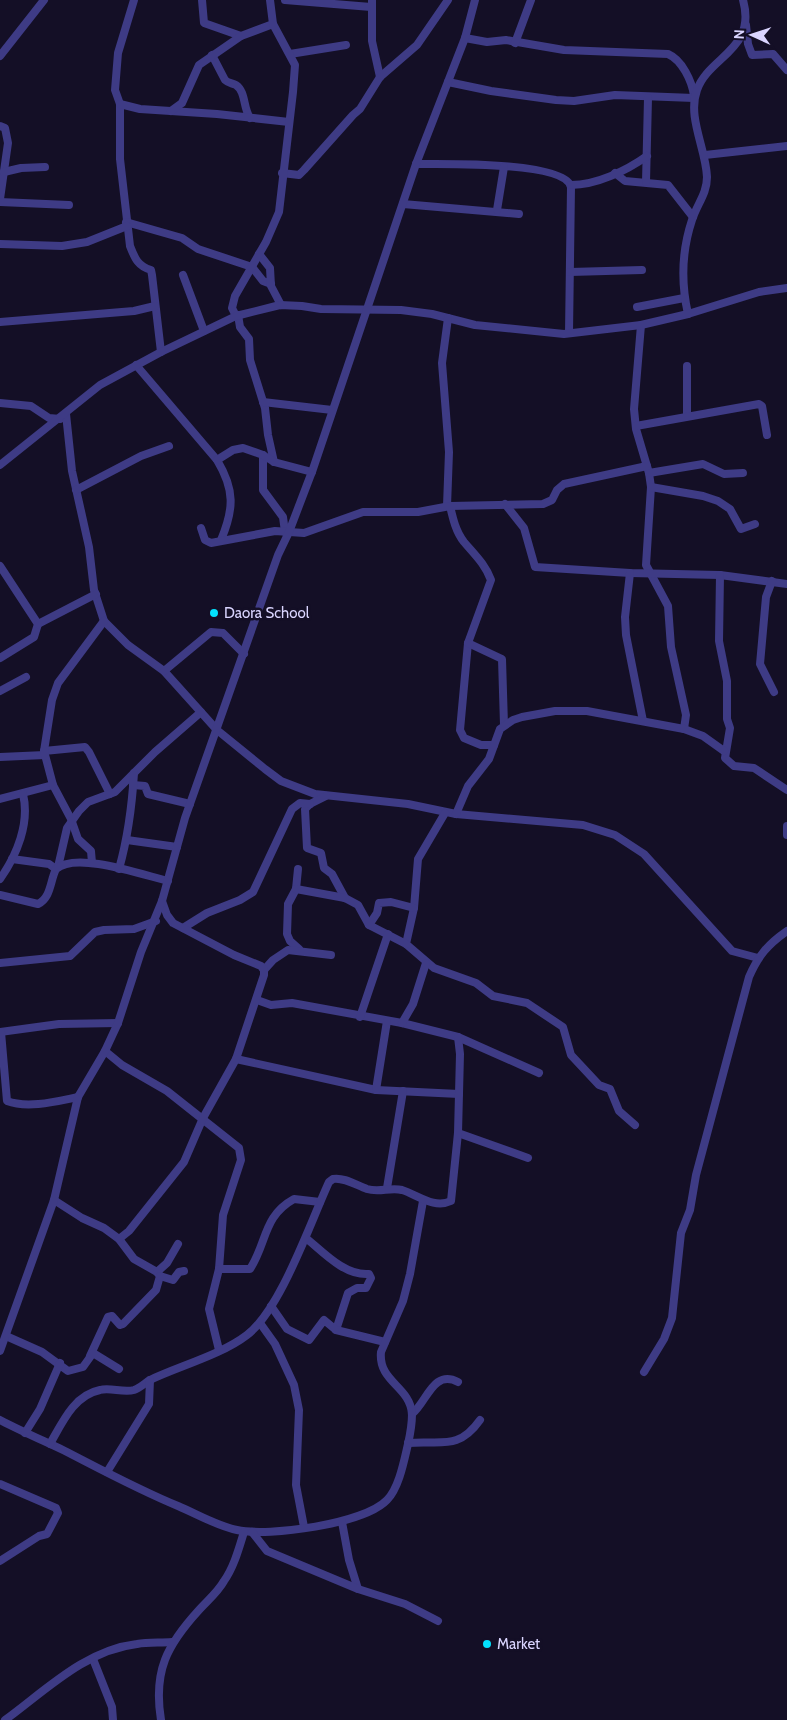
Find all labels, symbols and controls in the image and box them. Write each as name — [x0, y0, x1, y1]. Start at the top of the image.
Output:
north arrow — [727, 10, 777, 60]
text: N — [730, 29, 748, 40]
place label: Daora School — [224, 604, 310, 622]
marker: Daora School — [208, 607, 220, 619]
place label: Market — [497, 1635, 540, 1653]
marker: Market — [481, 1638, 493, 1650]

